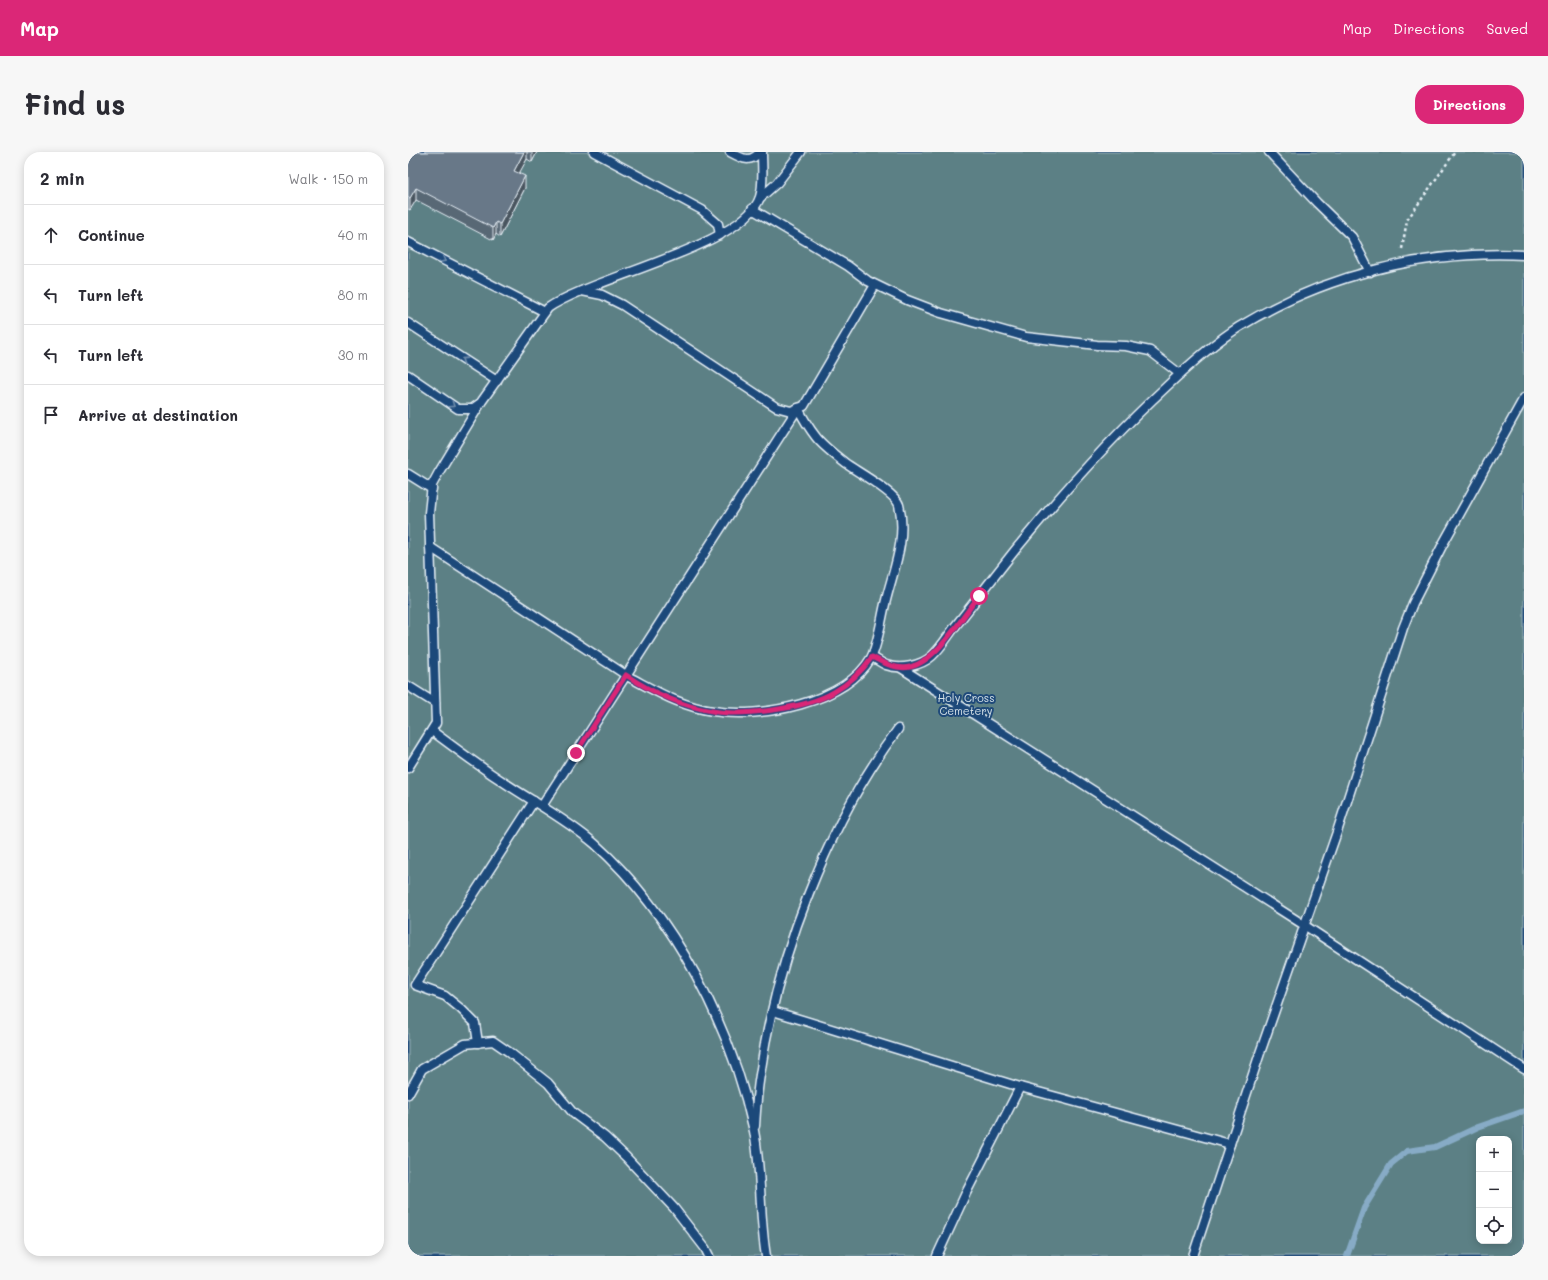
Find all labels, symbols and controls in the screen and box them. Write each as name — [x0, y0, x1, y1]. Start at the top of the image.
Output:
text: Map — [20, 16, 59, 41]
text: Map — [1343, 19, 1371, 38]
text: Directions — [1393, 19, 1464, 38]
text: Saved — [1486, 19, 1528, 38]
button: Directions — [1415, 85, 1524, 124]
text: Find us — [24, 86, 125, 122]
text: 2 min — [40, 167, 85, 189]
text: Walk · 150 m — [288, 170, 368, 187]
icon: ahead — [40, 224, 62, 246]
text: Continue — [78, 225, 145, 245]
text: 40 m — [338, 226, 368, 243]
one-way arrow — [439, 255, 446, 263]
icon: left — [40, 284, 62, 306]
text: Turn left — [78, 285, 143, 305]
text: 80 m — [338, 286, 368, 303]
icon: left — [40, 344, 62, 366]
text: Turn left — [78, 345, 143, 365]
text: 30 m — [338, 346, 368, 363]
one-way arrow — [461, 357, 468, 364]
one-way arrow — [448, 400, 455, 407]
icon: arrive — [40, 404, 62, 426]
text: Arrive at destination — [78, 405, 238, 425]
route start — [970, 587, 988, 605]
park label: Holy Cross Cemetery — [938, 690, 994, 718]
route end — [567, 744, 585, 762]
map controls — [1476, 1136, 1512, 1244]
button: + — [1476, 1136, 1512, 1172]
button: − — [1476, 1172, 1512, 1208]
button: locate — [1476, 1208, 1512, 1244]

